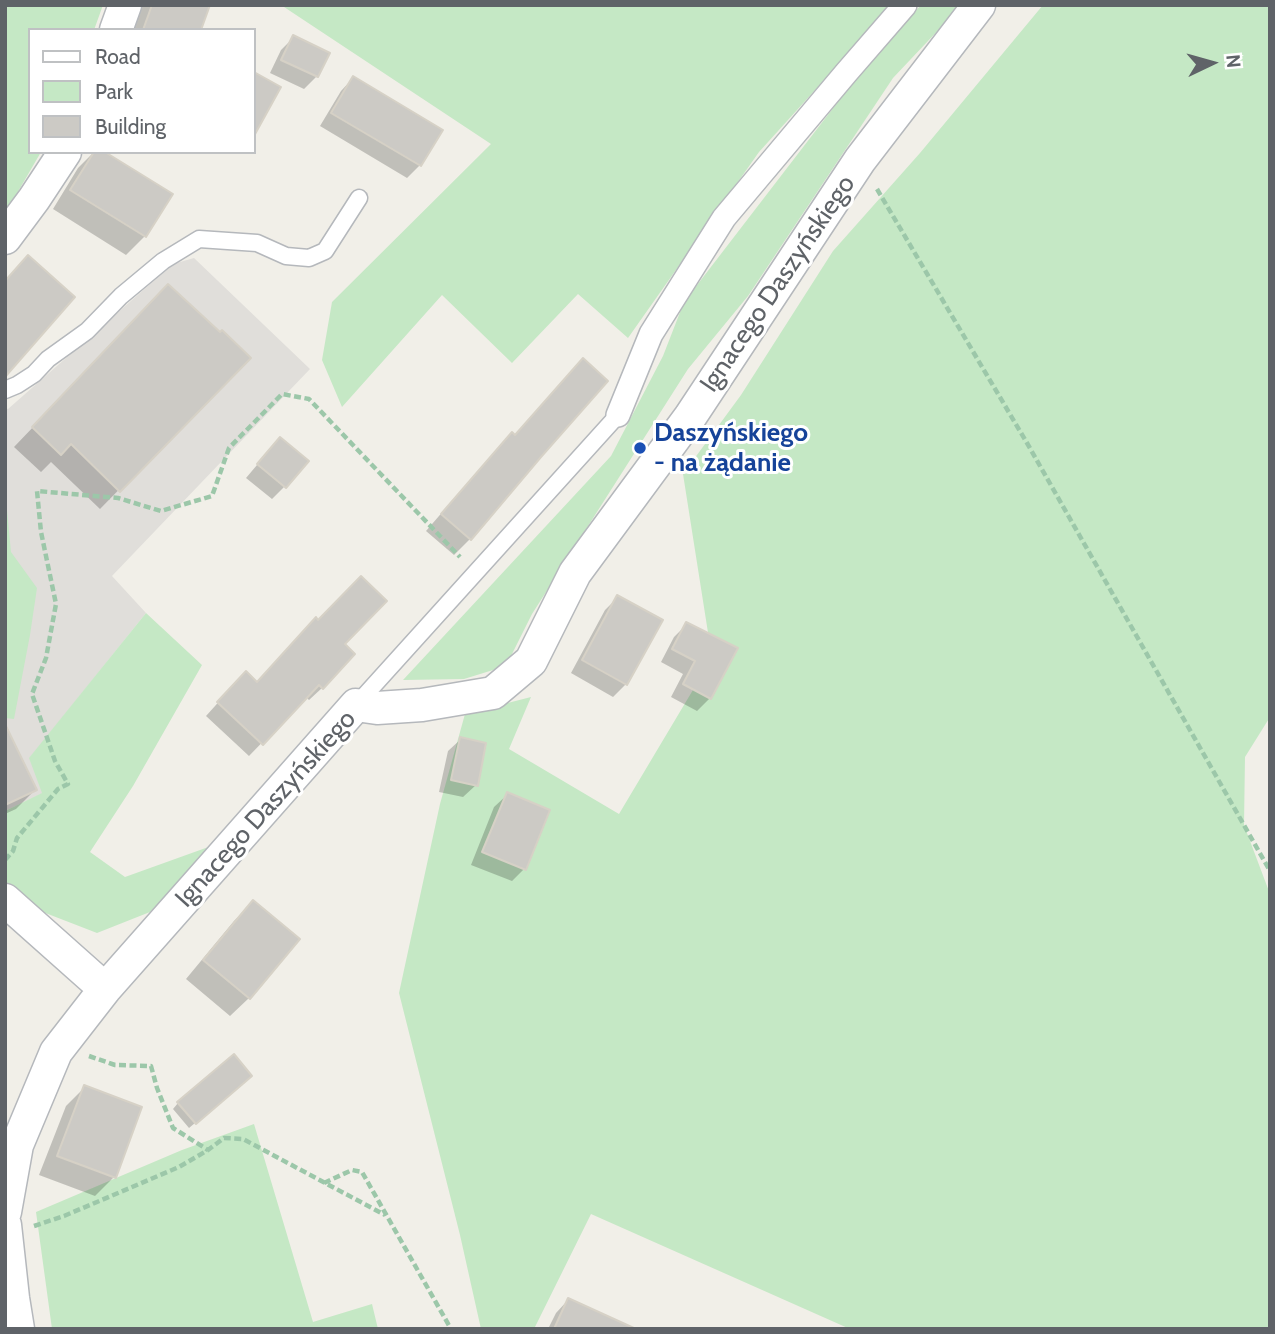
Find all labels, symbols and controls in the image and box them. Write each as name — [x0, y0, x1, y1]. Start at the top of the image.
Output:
legend — [28, 28, 256, 154]
north arrow — [1177, 28, 1247, 98]
text: Road — [95, 44, 141, 69]
text: N — [1221, 53, 1245, 69]
text: Park — [95, 79, 133, 104]
text: Building — [95, 114, 166, 139]
street label: Ignacego Daszyńskiego — [694, 170, 862, 398]
place label: Daszyńskiego - na żądanie — [654, 417, 808, 478]
marker: Daszyńskiego - na żądanie — [632, 440, 648, 456]
street label: Ignacego Daszyńskiego — [169, 704, 363, 914]

